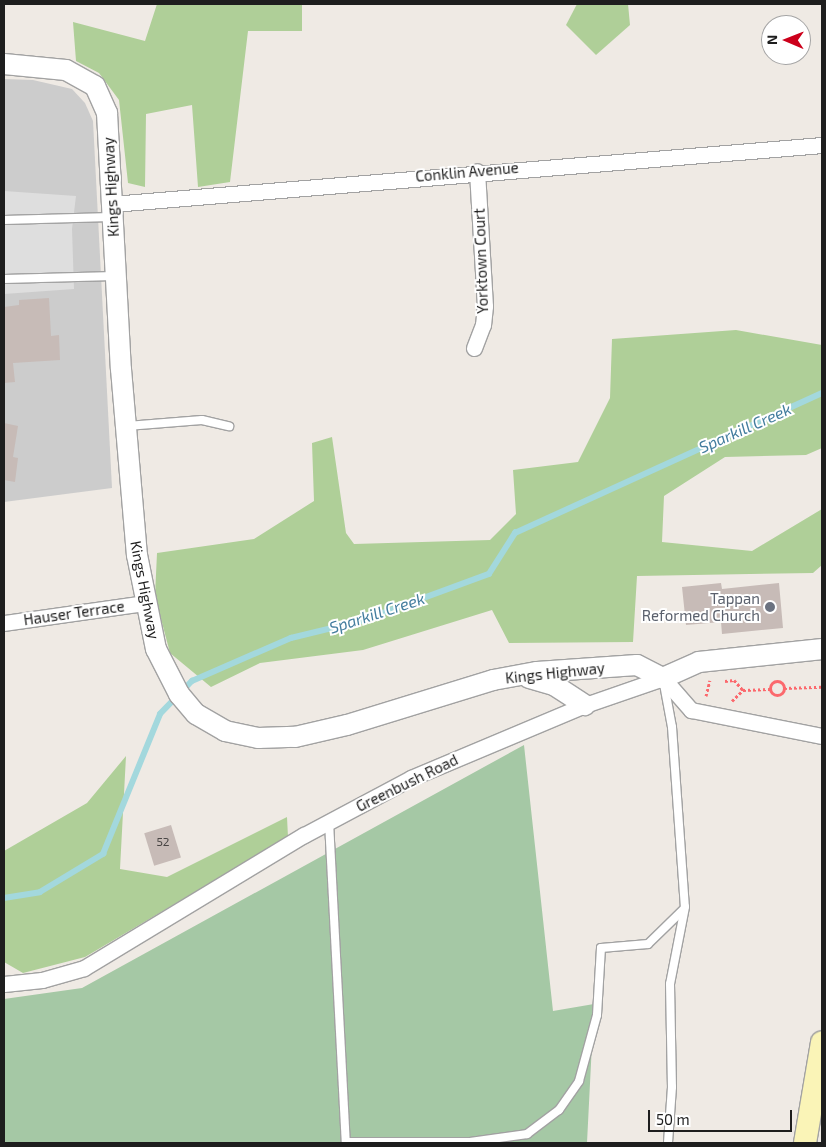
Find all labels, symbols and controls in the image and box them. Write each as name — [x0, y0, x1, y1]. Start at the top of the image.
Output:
north arrow — [761, 15, 811, 65]
text: N — [763, 35, 780, 45]
street label: Kings Highway — [99, 137, 123, 237]
street label: Conklin Avenue — [414, 159, 520, 185]
street label: Yorktown Court — [470, 208, 492, 314]
water label: Sparkill Creek — [696, 399, 794, 457]
street label: Kings Highway — [127, 539, 163, 641]
water label: Sparkill Creek — [327, 588, 427, 638]
place label: Tappan Reformed Church — [642, 589, 760, 624]
street label: Hauser Terrace — [22, 597, 126, 629]
marker: Tappan Reformed Church — [764, 601, 776, 613]
street label: Kings Highway — [504, 659, 606, 687]
street label: Greenbush Road — [353, 750, 461, 816]
house number: 52 — [156, 835, 170, 849]
scale bar — [651, 1100, 795, 1132]
text: 50 m — [656, 1110, 690, 1128]

